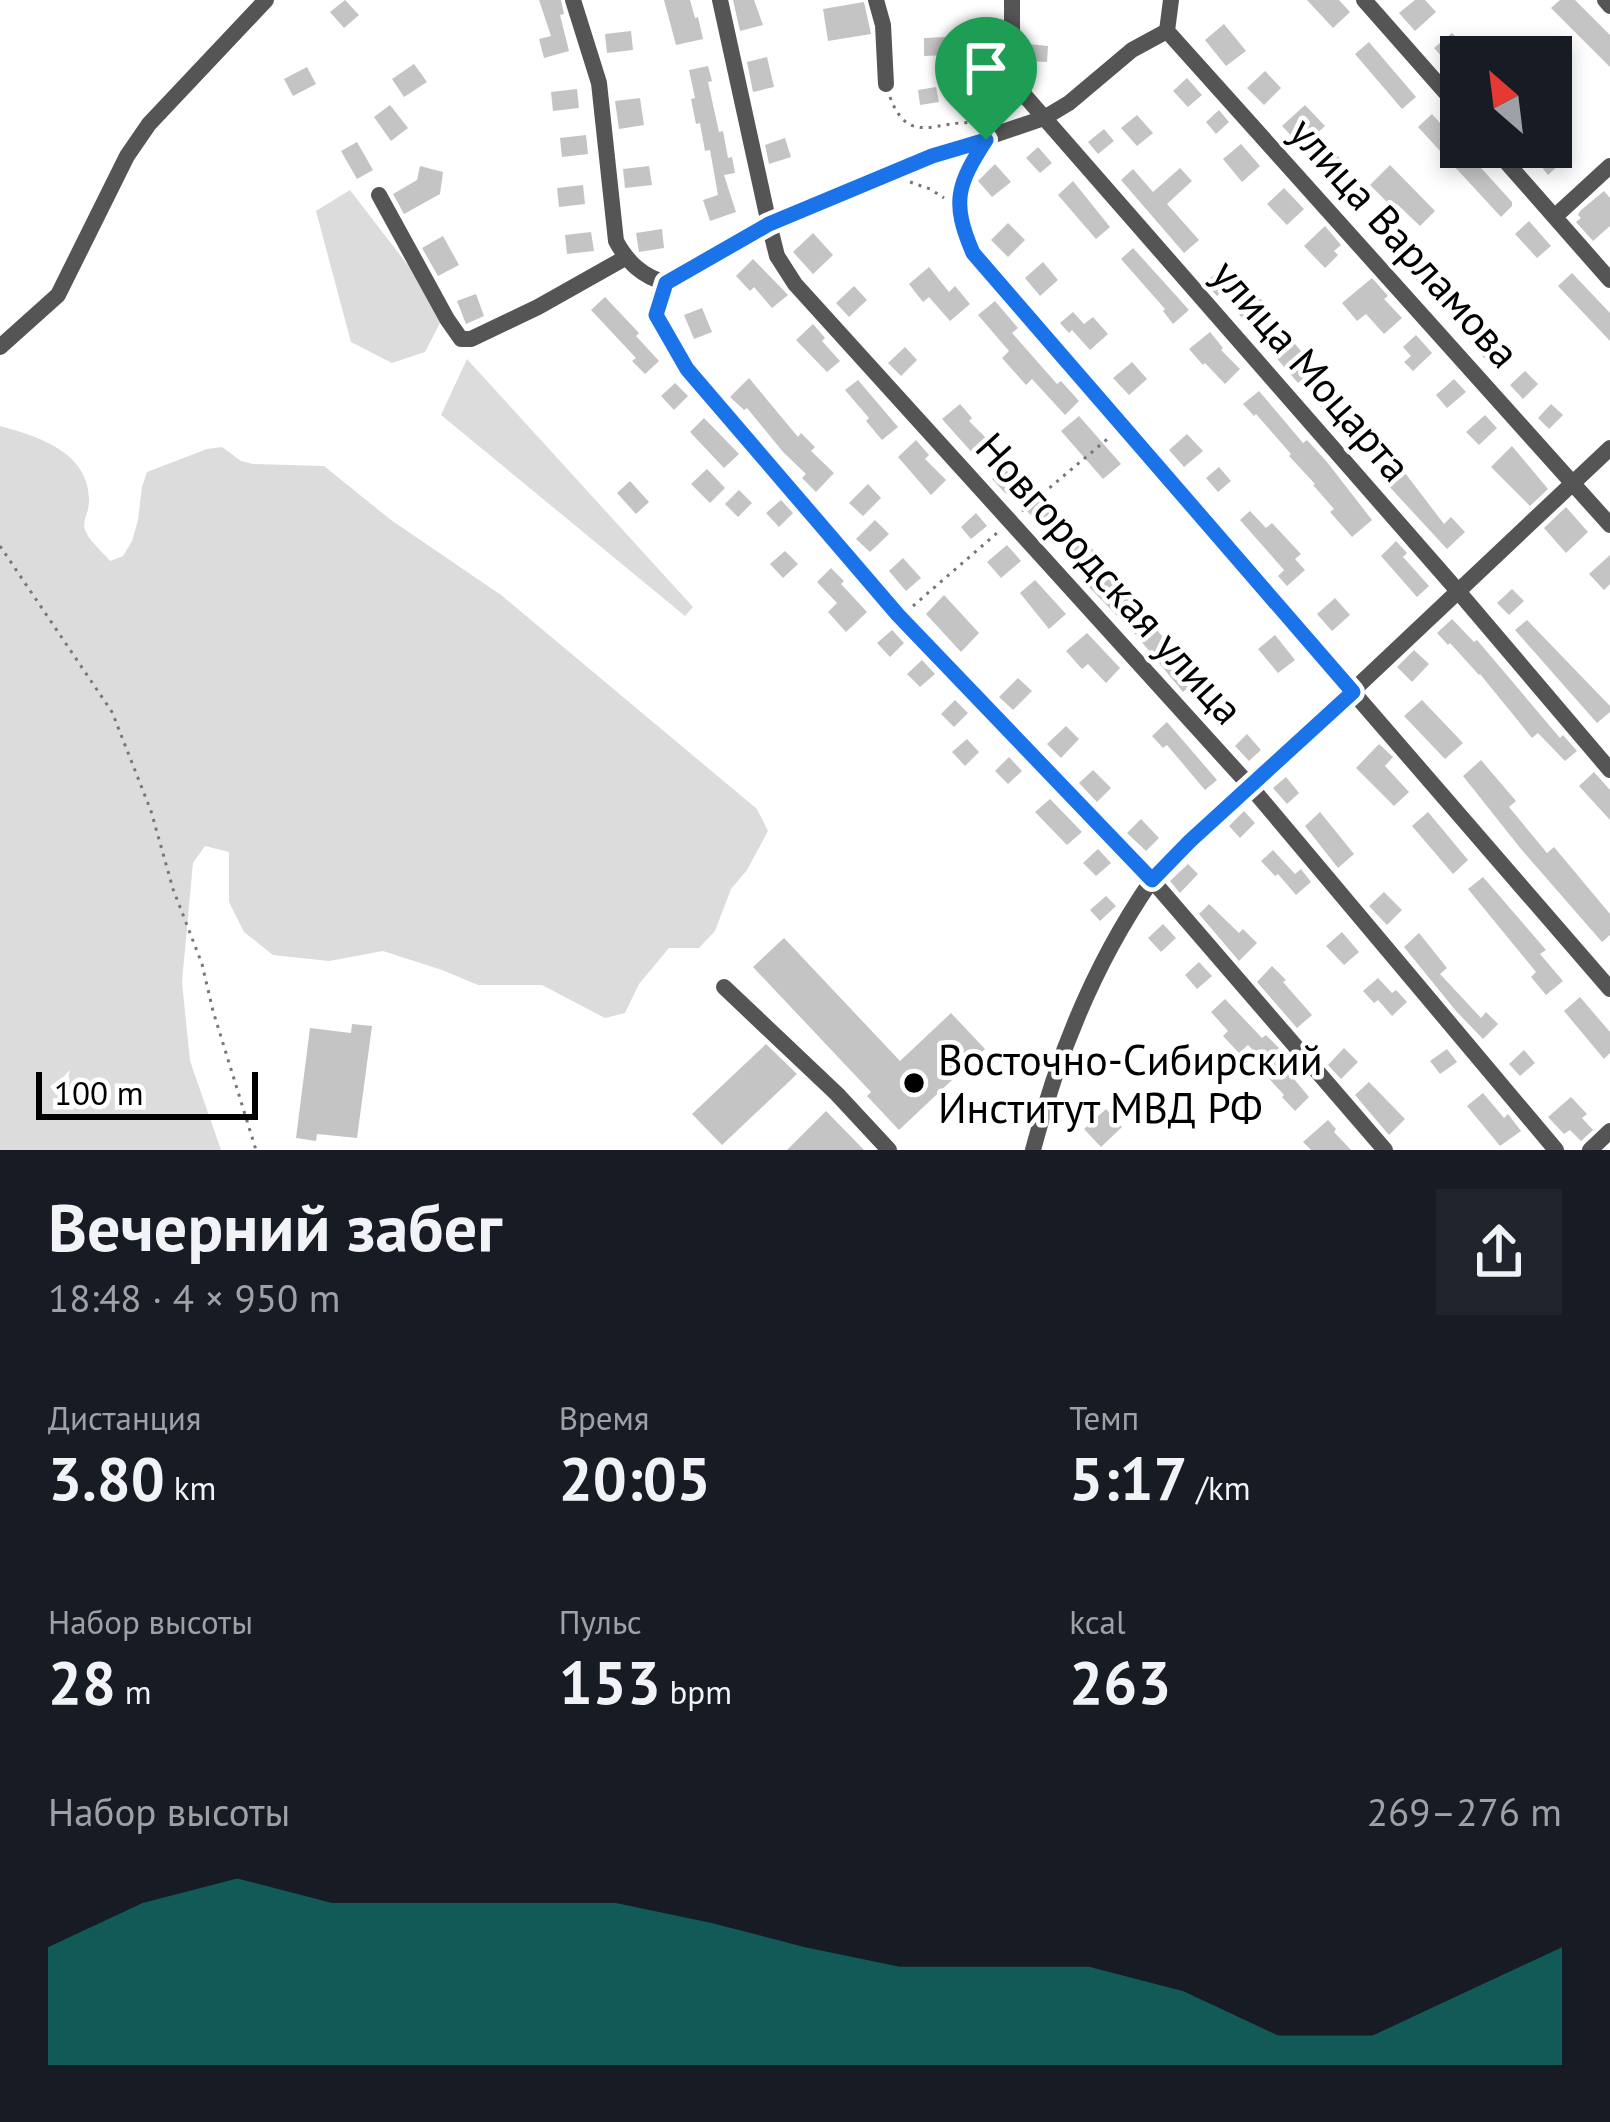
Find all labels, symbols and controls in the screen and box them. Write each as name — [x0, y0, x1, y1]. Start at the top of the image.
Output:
pin — [935, 17, 1037, 140]
icon: arrive — [953, 35, 1019, 101]
north arrow — [1440, 36, 1572, 168]
map controls — [1440, 36, 1572, 168]
street label: улица Варламова — [1278, 105, 1532, 379]
street label: улица Моцарта — [1200, 247, 1424, 493]
street label: Новгородская улица — [964, 420, 1256, 736]
place label: Восточно-Сибирский Институт МВД РФ — [938, 1032, 1323, 1135]
scale bar — [36, 1066, 258, 1119]
marker: Восточно-Сибирский Институт МВД РФ — [901, 1070, 927, 1096]
text: 100 m — [54, 1071, 144, 1114]
text: Вечерний забег — [48, 1184, 502, 1269]
button: share — [1436, 1189, 1562, 1315]
text: 18:48 · 4 × 950 m — [48, 1272, 340, 1323]
text: Дистанция — [48, 1396, 202, 1439]
text: Время — [559, 1396, 650, 1439]
text: Темп — [1069, 1396, 1139, 1439]
text: 3.80 — [48, 1439, 165, 1517]
text: 20:05 — [559, 1439, 711, 1517]
text: 5:17 — [1069, 1439, 1188, 1517]
text: km — [165, 1466, 216, 1509]
text: /km — [1188, 1466, 1251, 1509]
text: Набор высоты — [48, 1600, 253, 1643]
text: Пульс — [559, 1600, 642, 1643]
text: kcal — [1069, 1600, 1126, 1643]
text: 28 — [48, 1643, 116, 1721]
text: 153 — [559, 1643, 661, 1721]
text: 263 — [1069, 1643, 1171, 1721]
text: m — [116, 1670, 152, 1713]
text: bpm — [661, 1670, 732, 1713]
text: Набор высоты — [48, 1786, 290, 1837]
text: 269–276 m — [1367, 1786, 1562, 1837]

